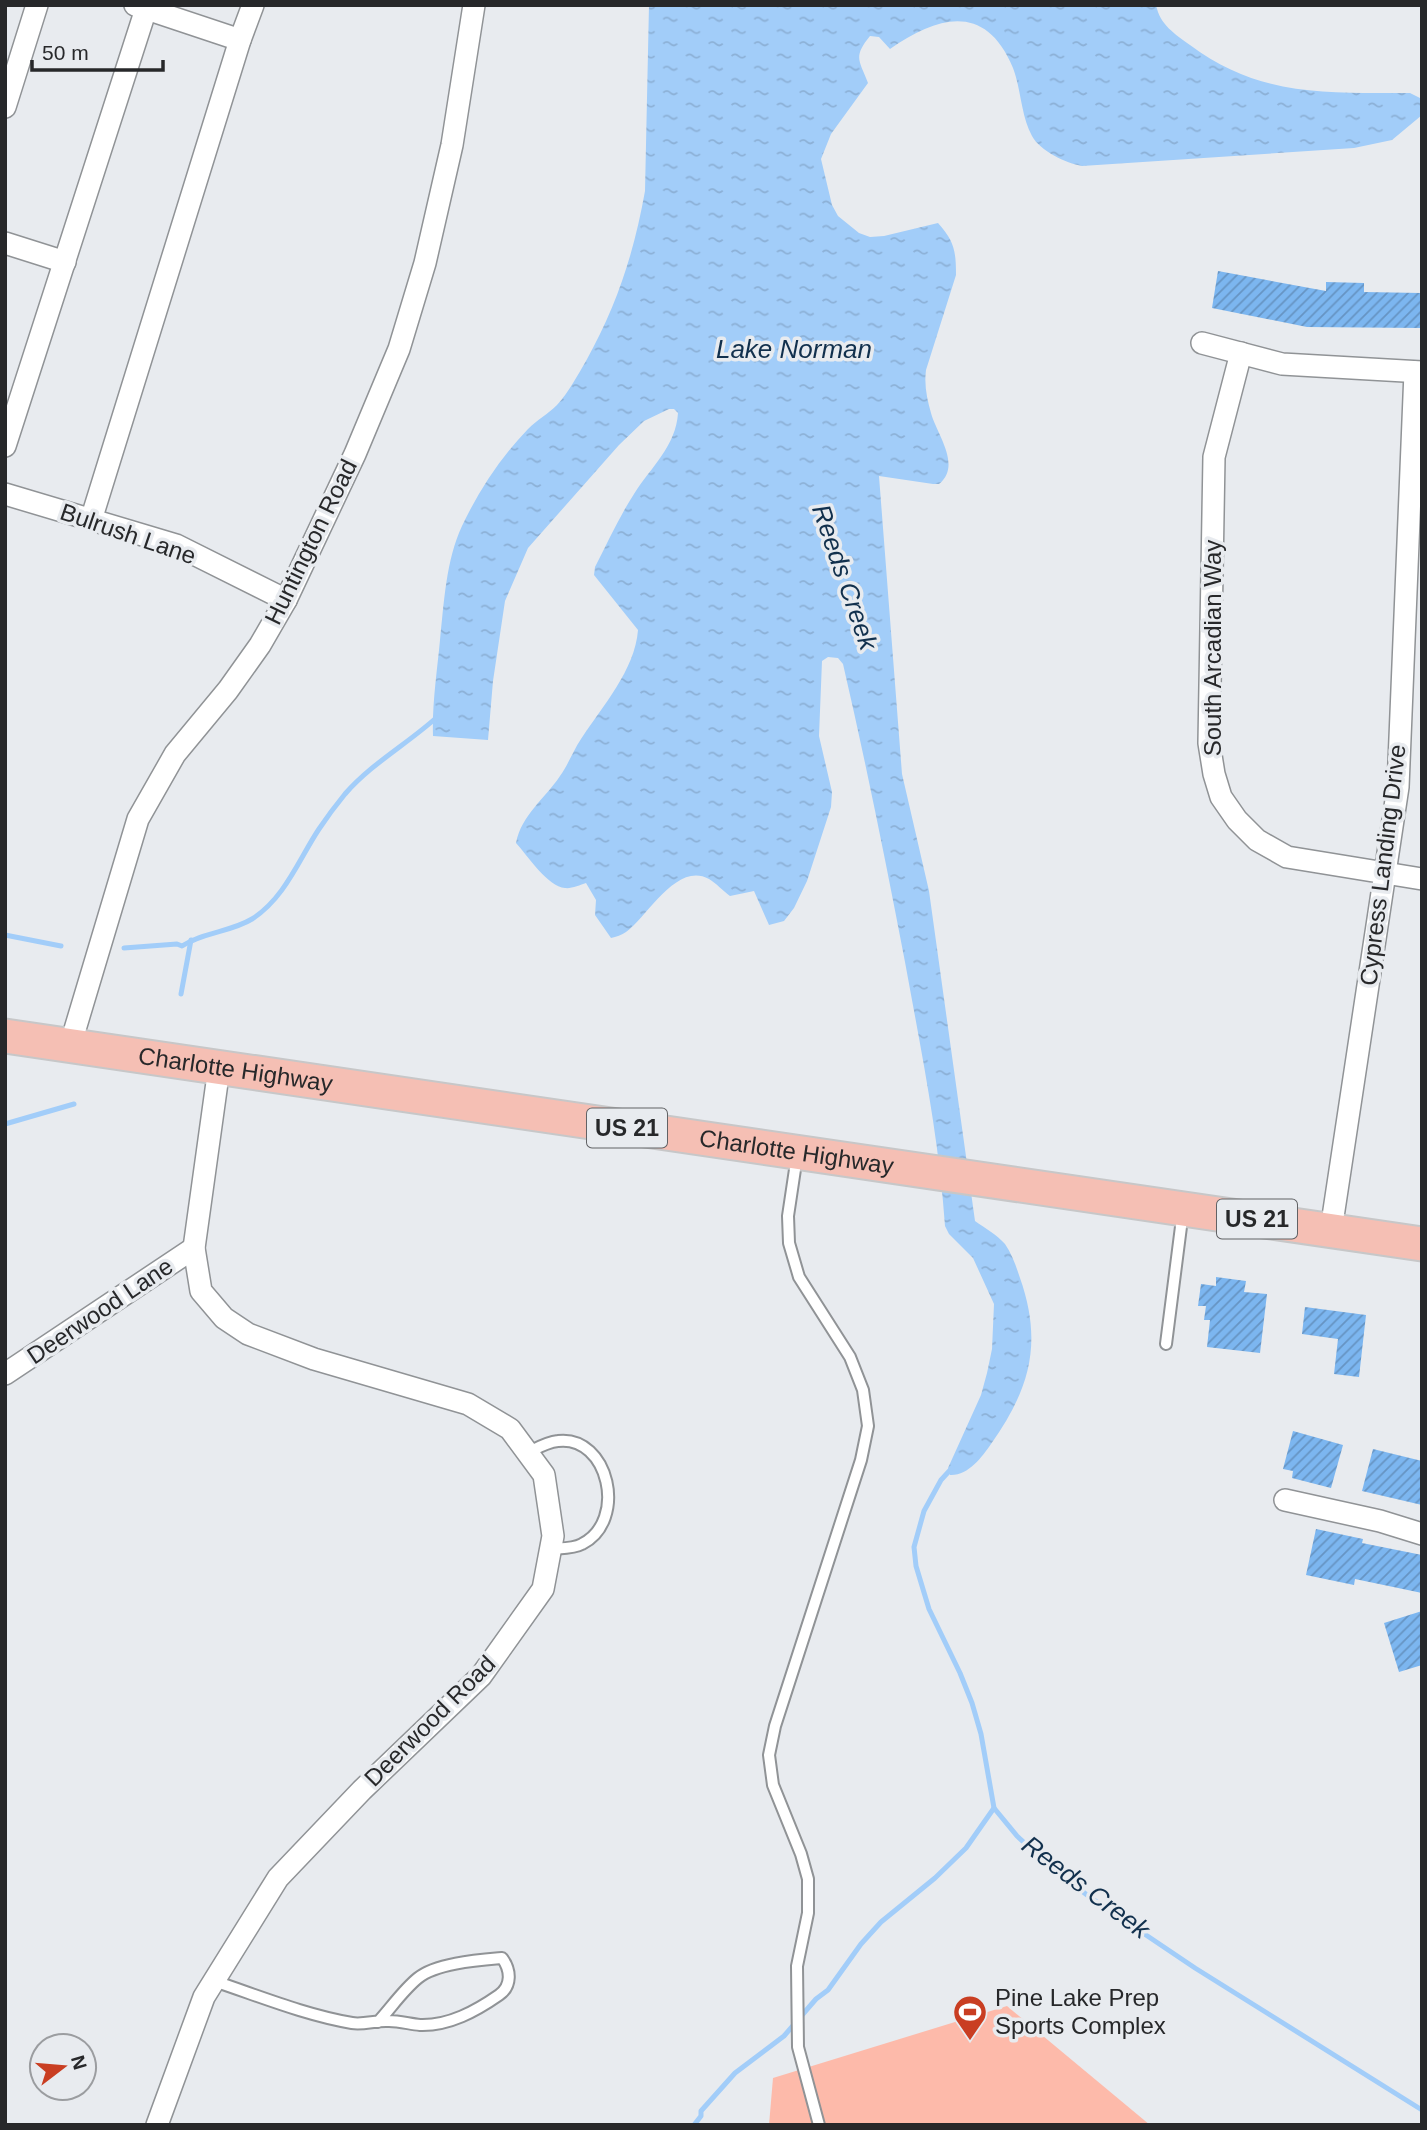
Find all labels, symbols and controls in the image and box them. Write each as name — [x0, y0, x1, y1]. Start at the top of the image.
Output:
scale bar — [32, 28, 163, 72]
text: 50 m — [42, 41, 89, 64]
water label: Lake Norman — [716, 334, 872, 364]
street label: Huntington Road — [259, 455, 362, 629]
street label: Bulrush Lane — [57, 498, 199, 569]
water label: Reeds Creek — [806, 500, 885, 656]
street label: South Arcadian Way — [1199, 540, 1226, 756]
street label: Cypress Landing Drive — [1354, 743, 1411, 987]
street label: Charlotte Highway — [137, 1042, 335, 1097]
road number: US 21 — [587, 1108, 667, 1148]
street label: Charlotte Highway — [698, 1124, 896, 1179]
road number: US 21 — [1217, 1200, 1297, 1238]
street label: Deerwood Lane — [22, 1252, 178, 1369]
street label: Deerwood Road — [359, 1650, 501, 1792]
water label: Reeds Creek — [1016, 1829, 1157, 1946]
place label: Pine Lake Prep Sports Complex — [995, 1984, 1166, 2039]
sports icon: Pine Lake Prep Sports Complex — [951, 1993, 989, 2042]
north arrow — [28, 2032, 98, 2102]
text: N — [67, 2053, 91, 2072]

